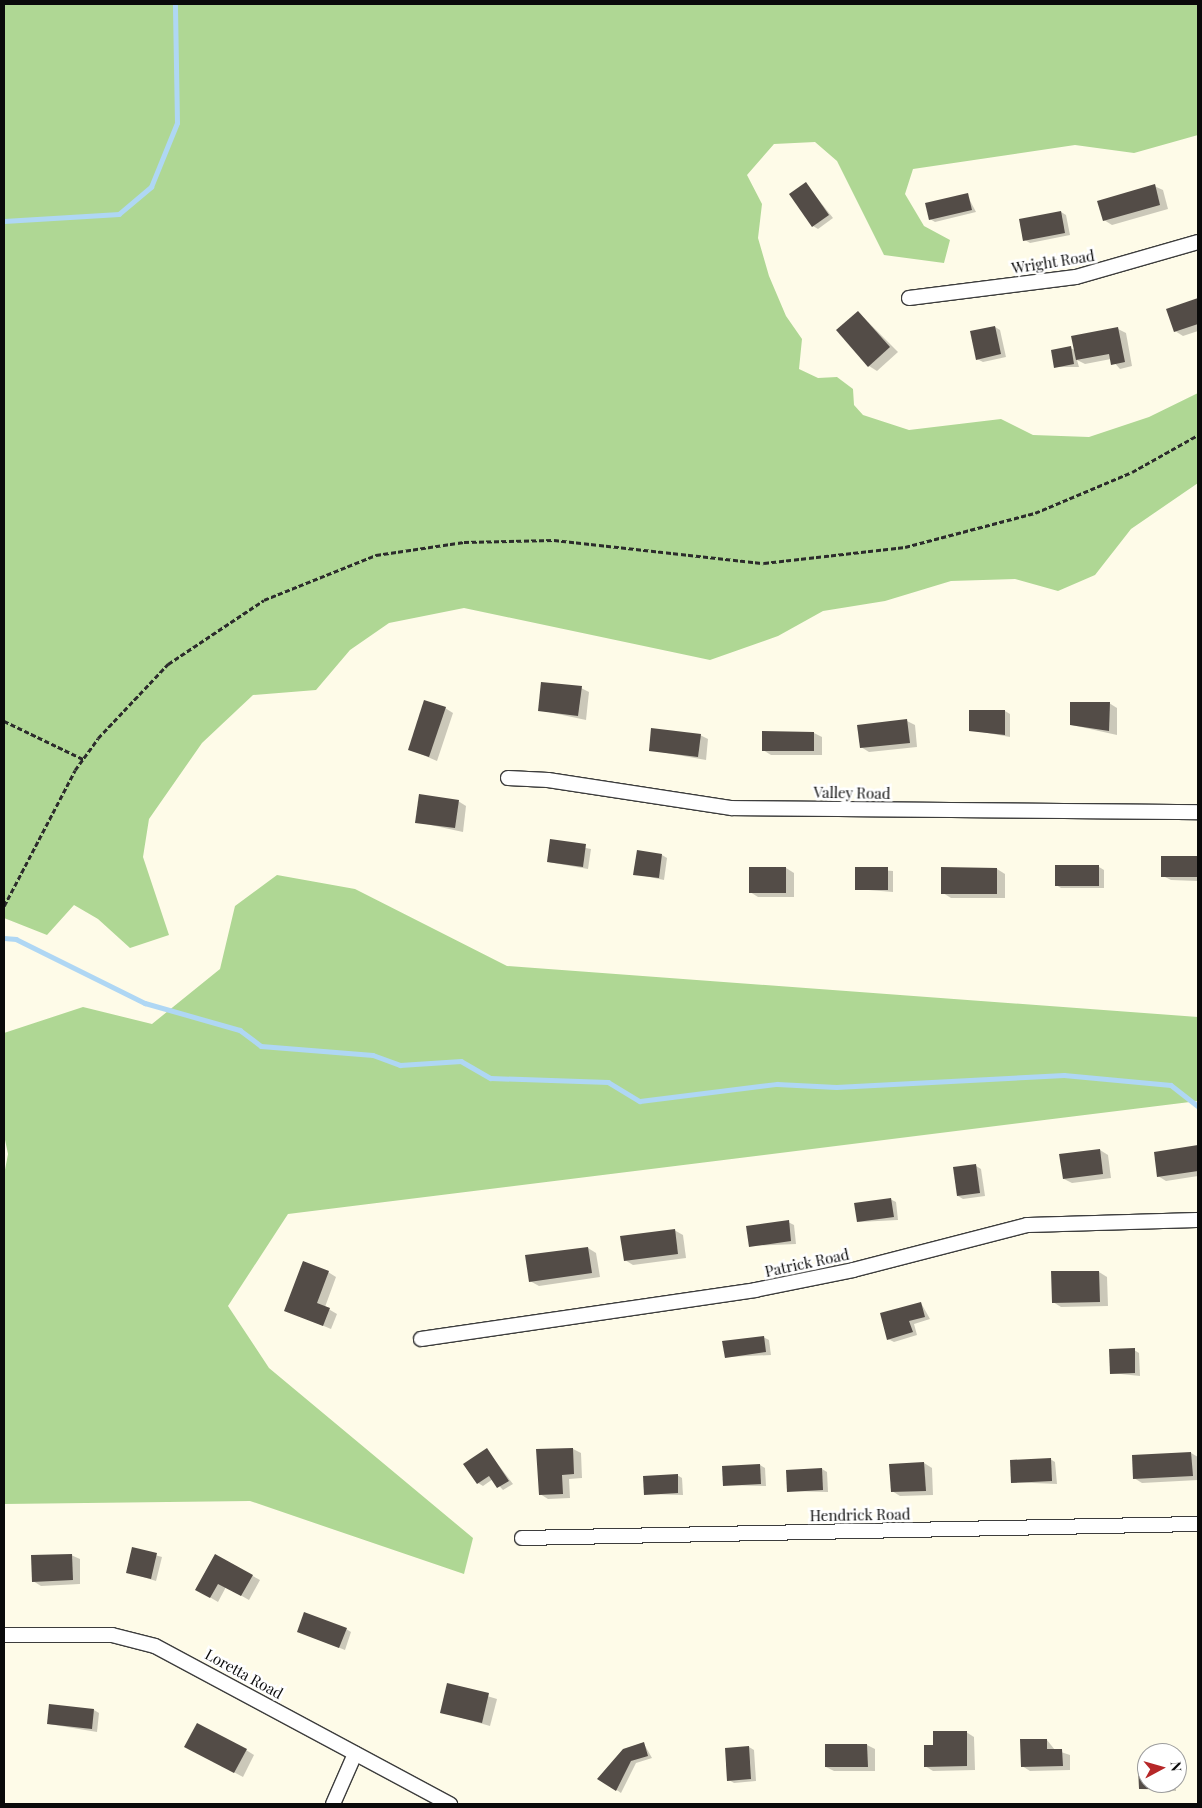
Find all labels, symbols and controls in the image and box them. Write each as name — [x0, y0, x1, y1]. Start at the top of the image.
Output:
street label: Wright Road — [1010, 247, 1096, 277]
street label: Valley Road — [813, 783, 891, 803]
street label: Patrick Road — [763, 1245, 851, 1281]
street label: Hendrick Road — [809, 1505, 911, 1525]
street label: Loretta Road — [202, 1645, 286, 1703]
north arrow — [1137, 1743, 1187, 1793]
text: N — [1166, 1760, 1186, 1772]

